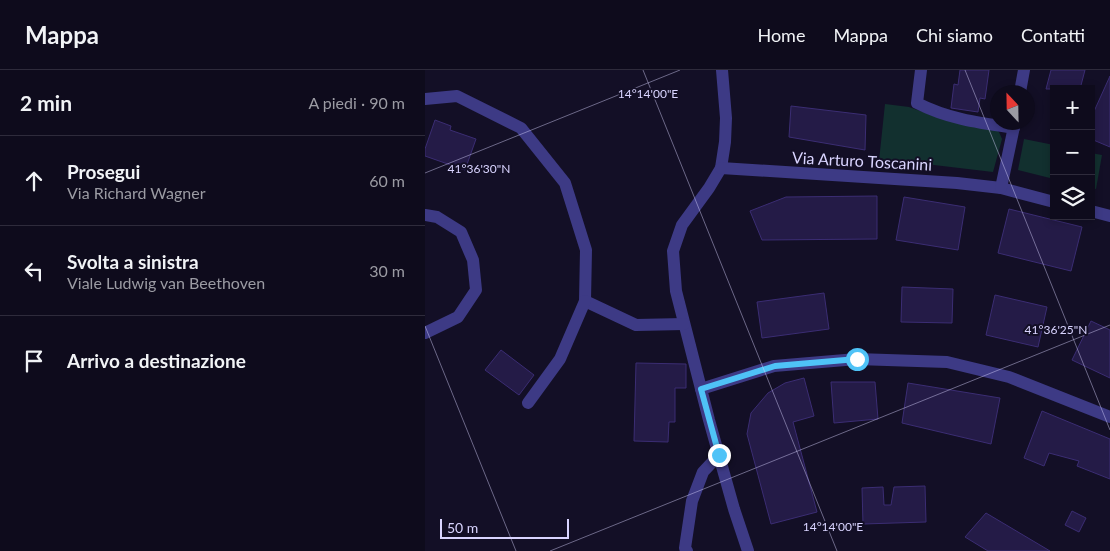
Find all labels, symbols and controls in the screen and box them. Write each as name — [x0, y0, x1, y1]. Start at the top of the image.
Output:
text: Mappa — [25, 20, 99, 49]
text: Home — [757, 24, 805, 46]
text: Mappa — [833, 24, 888, 46]
text: Chi siamo — [916, 24, 993, 46]
text: Contatti — [1021, 24, 1085, 46]
north arrow — [990, 85, 1035, 130]
map controls — [1050, 85, 1095, 220]
button: + — [1050, 85, 1095, 130]
text: 14°14'00"E — [618, 86, 678, 101]
text: 2 min — [20, 90, 72, 115]
text: A piedi · 90 m — [308, 93, 405, 112]
button: − — [1050, 130, 1095, 175]
street label: Via Arturo Toscanini — [791, 147, 933, 174]
text: Prosegui — [67, 160, 140, 183]
text: 41°36'30"N — [448, 161, 510, 176]
icon: ahead — [20, 167, 48, 195]
text: 60 m — [369, 171, 405, 190]
button: layers — [1050, 175, 1095, 220]
text: Via Richard Wagner — [67, 183, 205, 202]
text: Svolta a sinistra — [67, 250, 199, 273]
icon: left — [20, 257, 48, 285]
text: 30 m — [369, 261, 405, 280]
text: Viale Ludwig van Beethoven — [67, 273, 265, 292]
text: 41°36'25"N — [1025, 322, 1087, 337]
icon: arrive — [20, 347, 48, 375]
route start — [846, 348, 869, 371]
text: Arrivo a destinazione — [67, 349, 246, 372]
route end — [708, 444, 731, 467]
scale bar — [440, 516, 569, 539]
text: 50 m — [447, 519, 478, 536]
text: 14°14'00"E — [803, 519, 863, 534]

